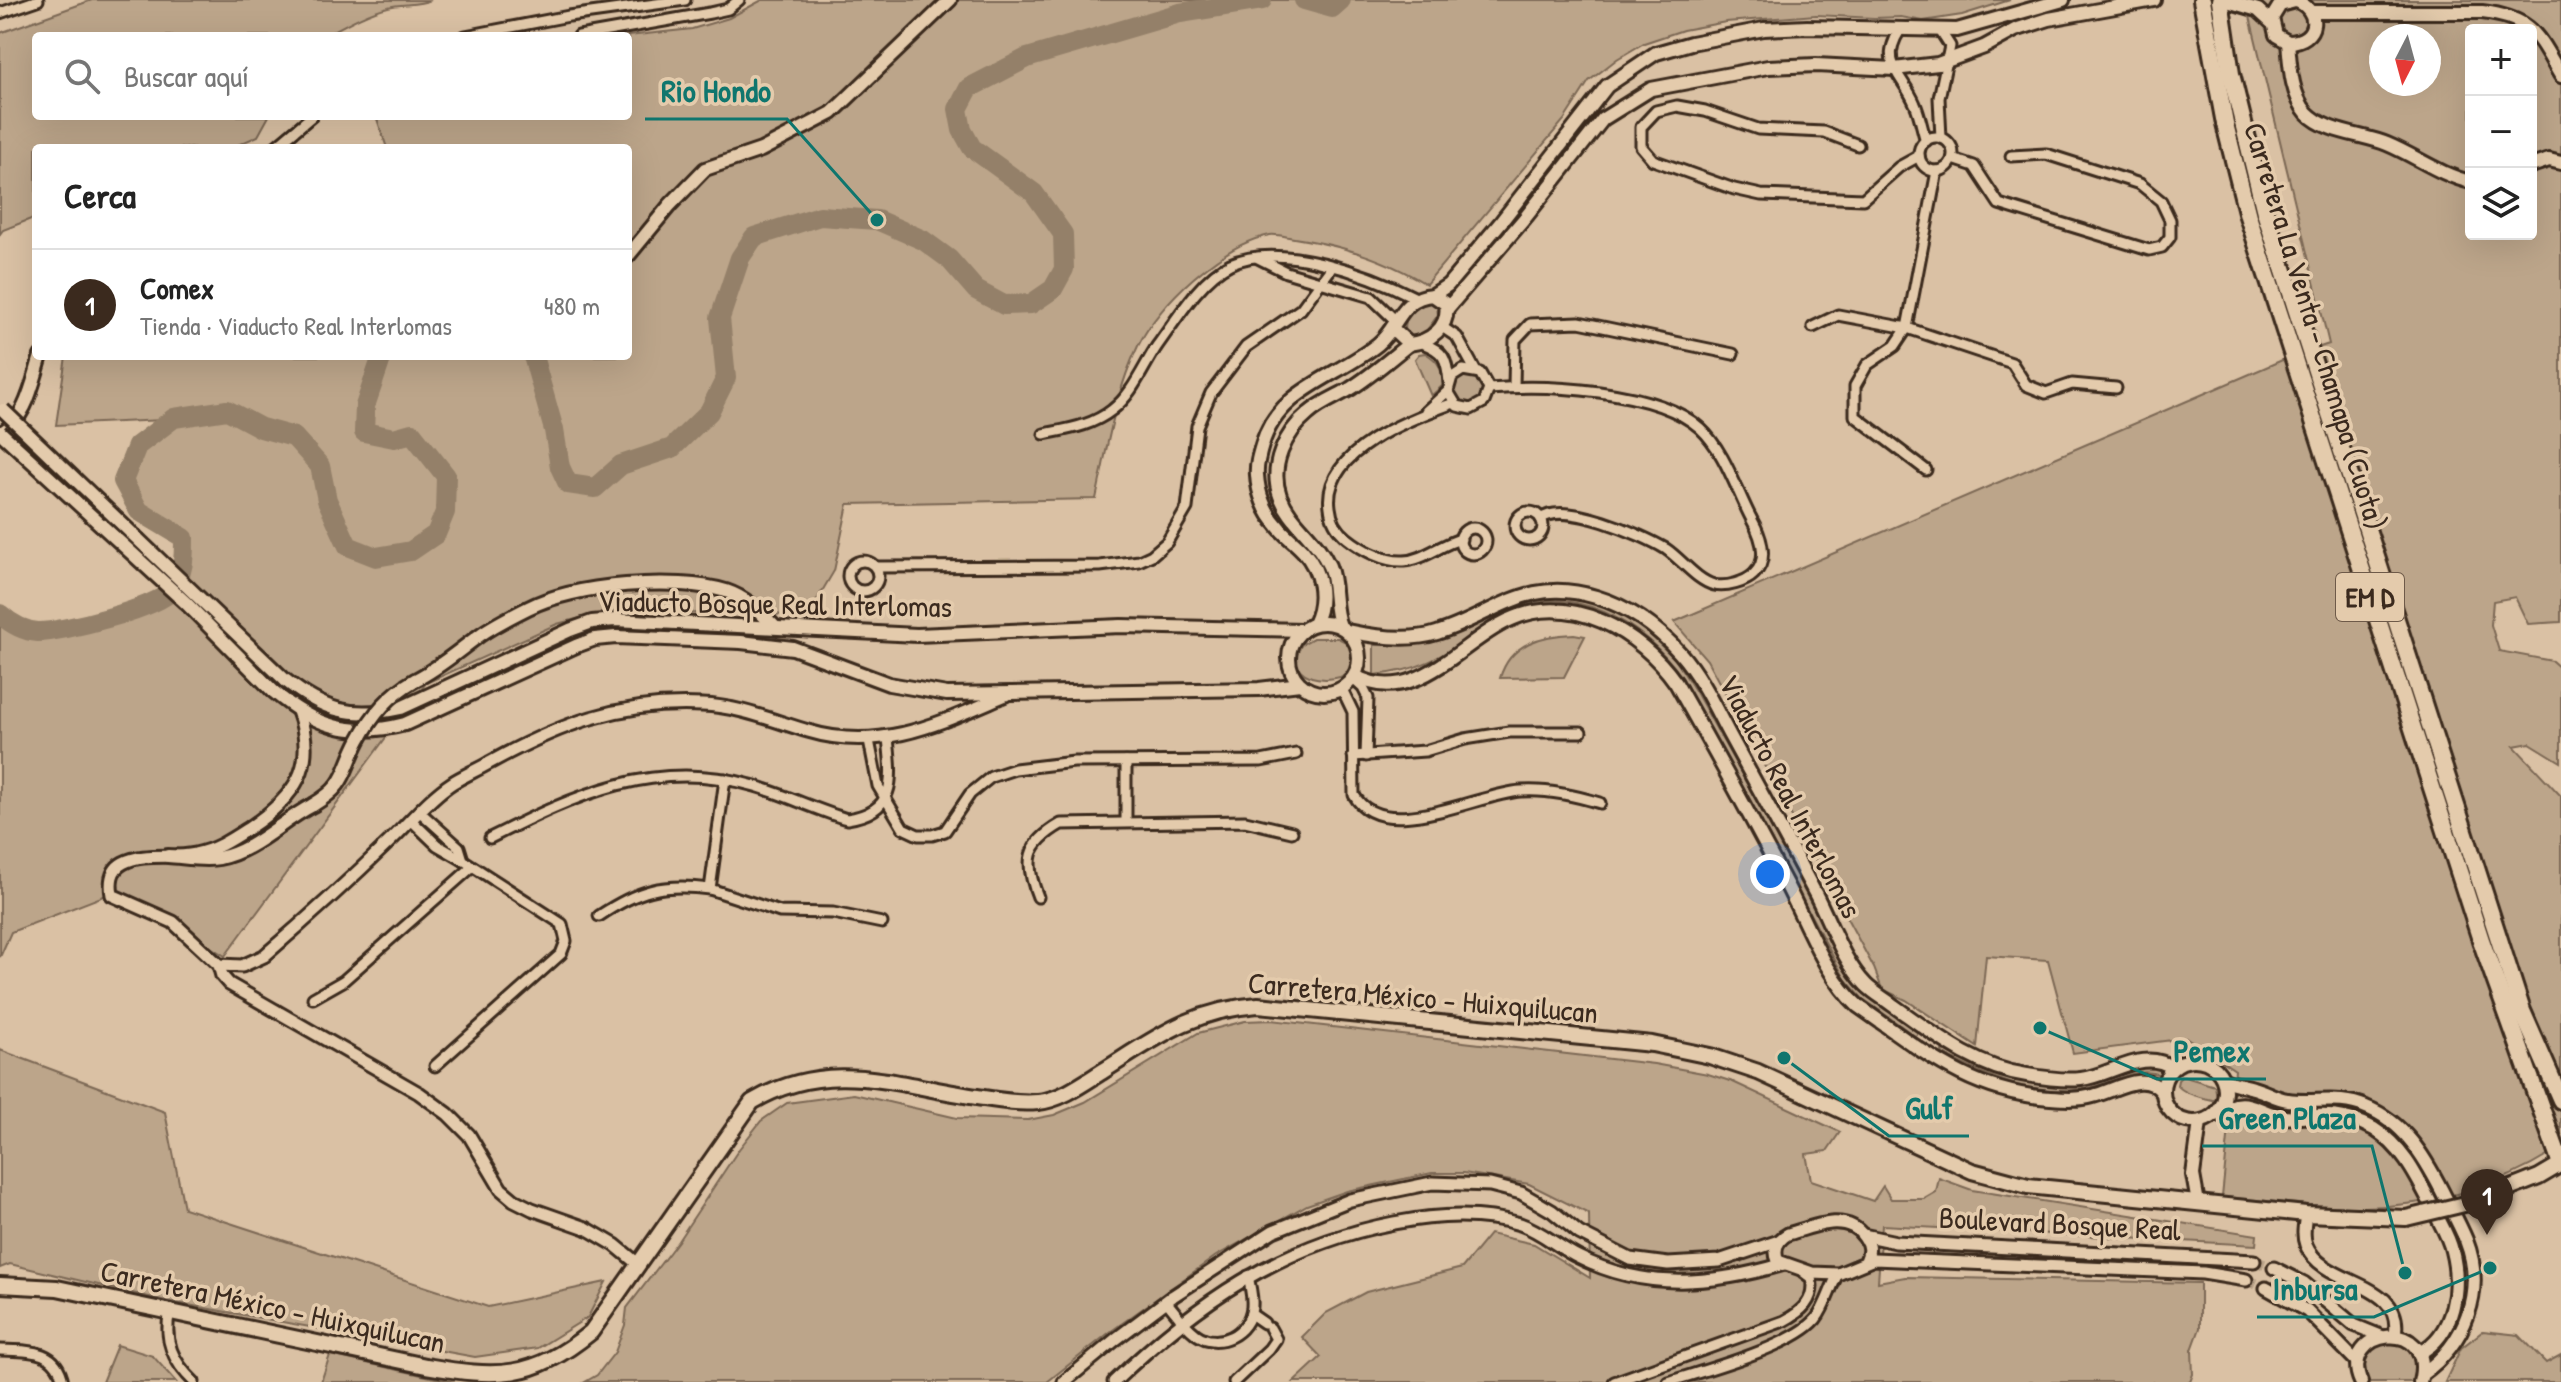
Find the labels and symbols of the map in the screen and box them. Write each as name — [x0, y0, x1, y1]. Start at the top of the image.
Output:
north arrow — [2369, 24, 2441, 96]
callout: Rio Hondo — [645, 63, 787, 119]
text: Rio Hondo — [661, 69, 771, 112]
street label: Carretera La Venta - Chamapa (Cuota) — [2235, 117, 2397, 535]
road number: EM D — [2336, 573, 2404, 621]
street label: Viaducto Bosque Real Interlomas — [598, 580, 952, 626]
street label: Viaducto Real Interlomas — [1710, 667, 1872, 925]
your location — [1750, 854, 1790, 894]
street label: Carretera México - Huixquilucan — [1246, 962, 1600, 1032]
callout: Pemex — [2157, 1023, 2266, 1079]
text: Pemex — [2174, 1029, 2250, 1072]
callout: Gulf — [1889, 1080, 1969, 1136]
text: Gulf — [1905, 1086, 1954, 1129]
callout: Green Plaza — [2202, 1090, 2372, 1146]
text: Green Plaza — [2218, 1096, 2356, 1139]
pin: 1 — [2461, 1169, 2513, 1235]
street label: Boulevard Bosque Real — [1938, 1197, 2182, 1249]
street label: Carretera México - Huixquilucan — [97, 1250, 449, 1362]
callout: Inbursa — [2257, 1261, 2374, 1317]
text: Inbursa — [2272, 1267, 2358, 1310]

